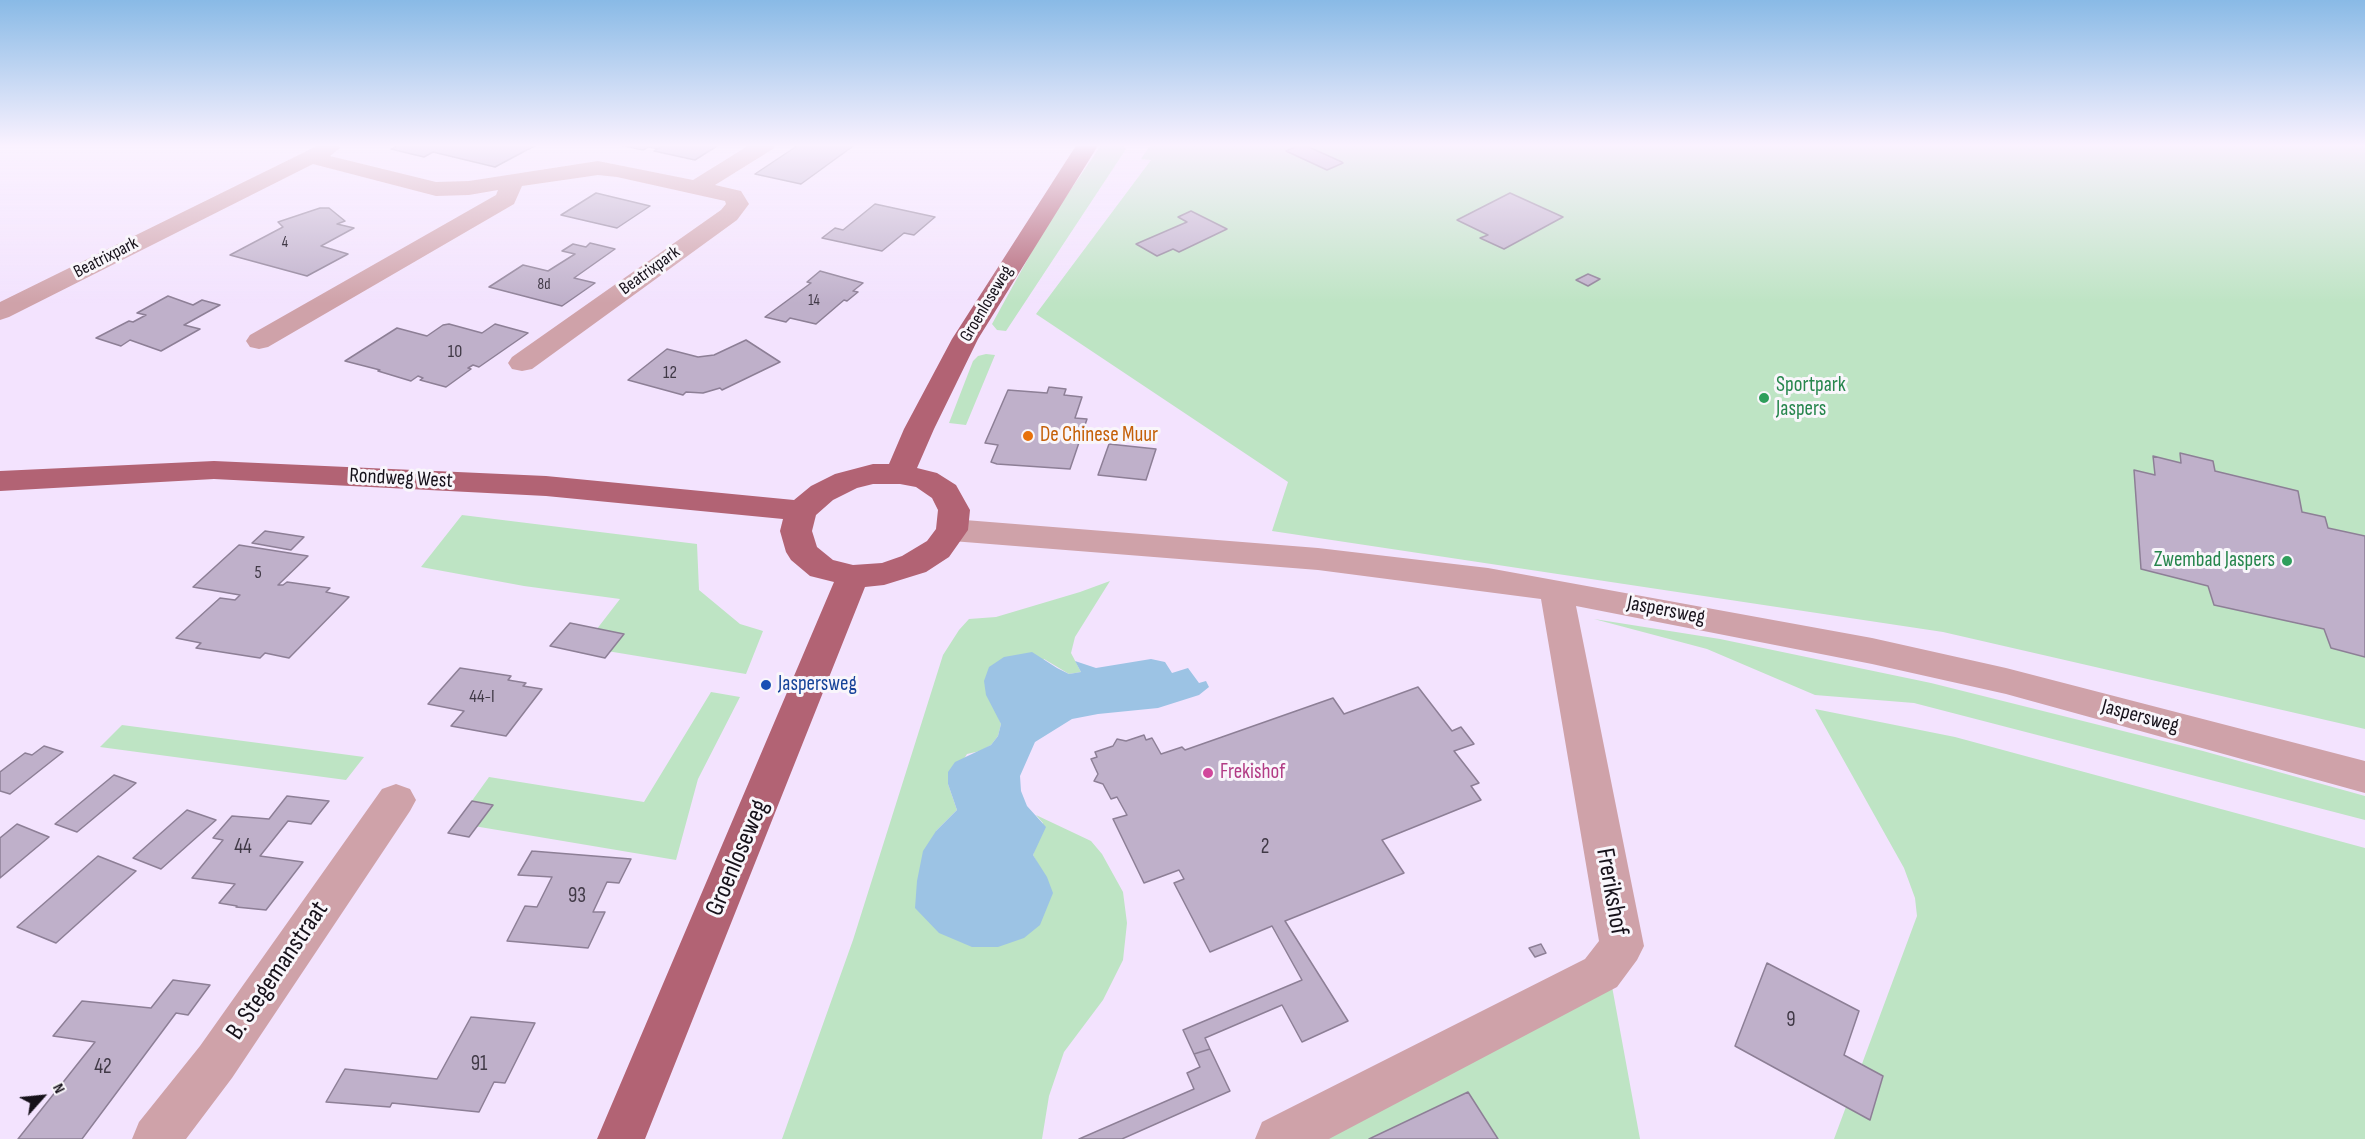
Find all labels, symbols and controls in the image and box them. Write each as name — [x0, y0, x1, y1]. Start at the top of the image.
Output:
street label: Beatrixpark — [70, 233, 142, 283]
house number: 4 — [282, 234, 288, 252]
street label: Beatrixpark — [616, 242, 684, 300]
street label: Groenloseweg — [956, 262, 1018, 346]
house number: 8d — [538, 276, 550, 294]
house number: 14 — [808, 292, 820, 310]
house number: 10 — [448, 341, 462, 363]
house number: 12 — [663, 362, 677, 384]
place label: Sportpark Jaspers — [1776, 373, 1846, 423]
marker: Sportpark Jaspers — [1757, 391, 1771, 405]
place label: De Chinese Muur — [1040, 423, 1158, 449]
marker: De Chinese Muur — [1021, 429, 1035, 443]
street label: Rondweg West — [349, 464, 453, 494]
place label: Zwembad Jaspers — [2154, 548, 2275, 574]
marker: Zwembad Jaspers — [2280, 554, 2294, 568]
house number: 5 — [254, 562, 262, 584]
street label: Jaspersweg — [1625, 591, 1707, 631]
place label: Jaspersweg — [778, 672, 857, 698]
marker: Jaspersweg — [759, 678, 773, 692]
house number: 44-I — [469, 686, 495, 708]
street label: Jaspersweg — [2099, 695, 2181, 739]
place label: Frekishof — [1220, 760, 1285, 786]
marker: Frekishof — [1201, 766, 1215, 780]
street label: Groenloseweg — [700, 795, 776, 921]
house number: 44 — [234, 835, 252, 861]
house number: 2 — [1261, 835, 1269, 861]
street label: Frerikshof — [1588, 846, 1634, 938]
house number: 93 — [568, 884, 586, 910]
street label: B. Stegemanstraat — [220, 896, 336, 1046]
house number: 9 — [1786, 1008, 1796, 1034]
house number: 91 — [471, 1052, 487, 1078]
house number: 42 — [94, 1055, 112, 1081]
north arrow — [12, 1067, 72, 1127]
text: N — [48, 1080, 69, 1097]

